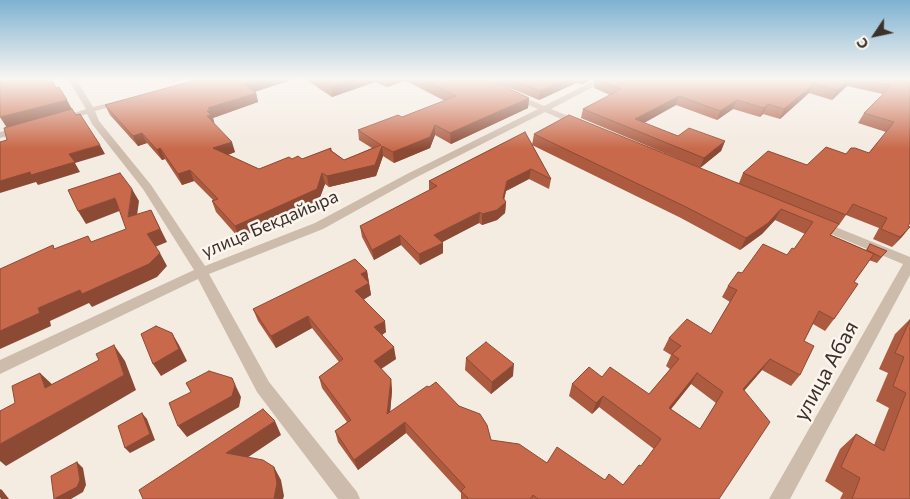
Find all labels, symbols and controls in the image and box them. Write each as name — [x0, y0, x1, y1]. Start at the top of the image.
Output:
north arrow — [850, 10, 900, 60]
text: С — [852, 35, 872, 52]
street label: улица Бекдайыра — [198, 185, 342, 263]
street label: улица Абая — [788, 317, 864, 425]

